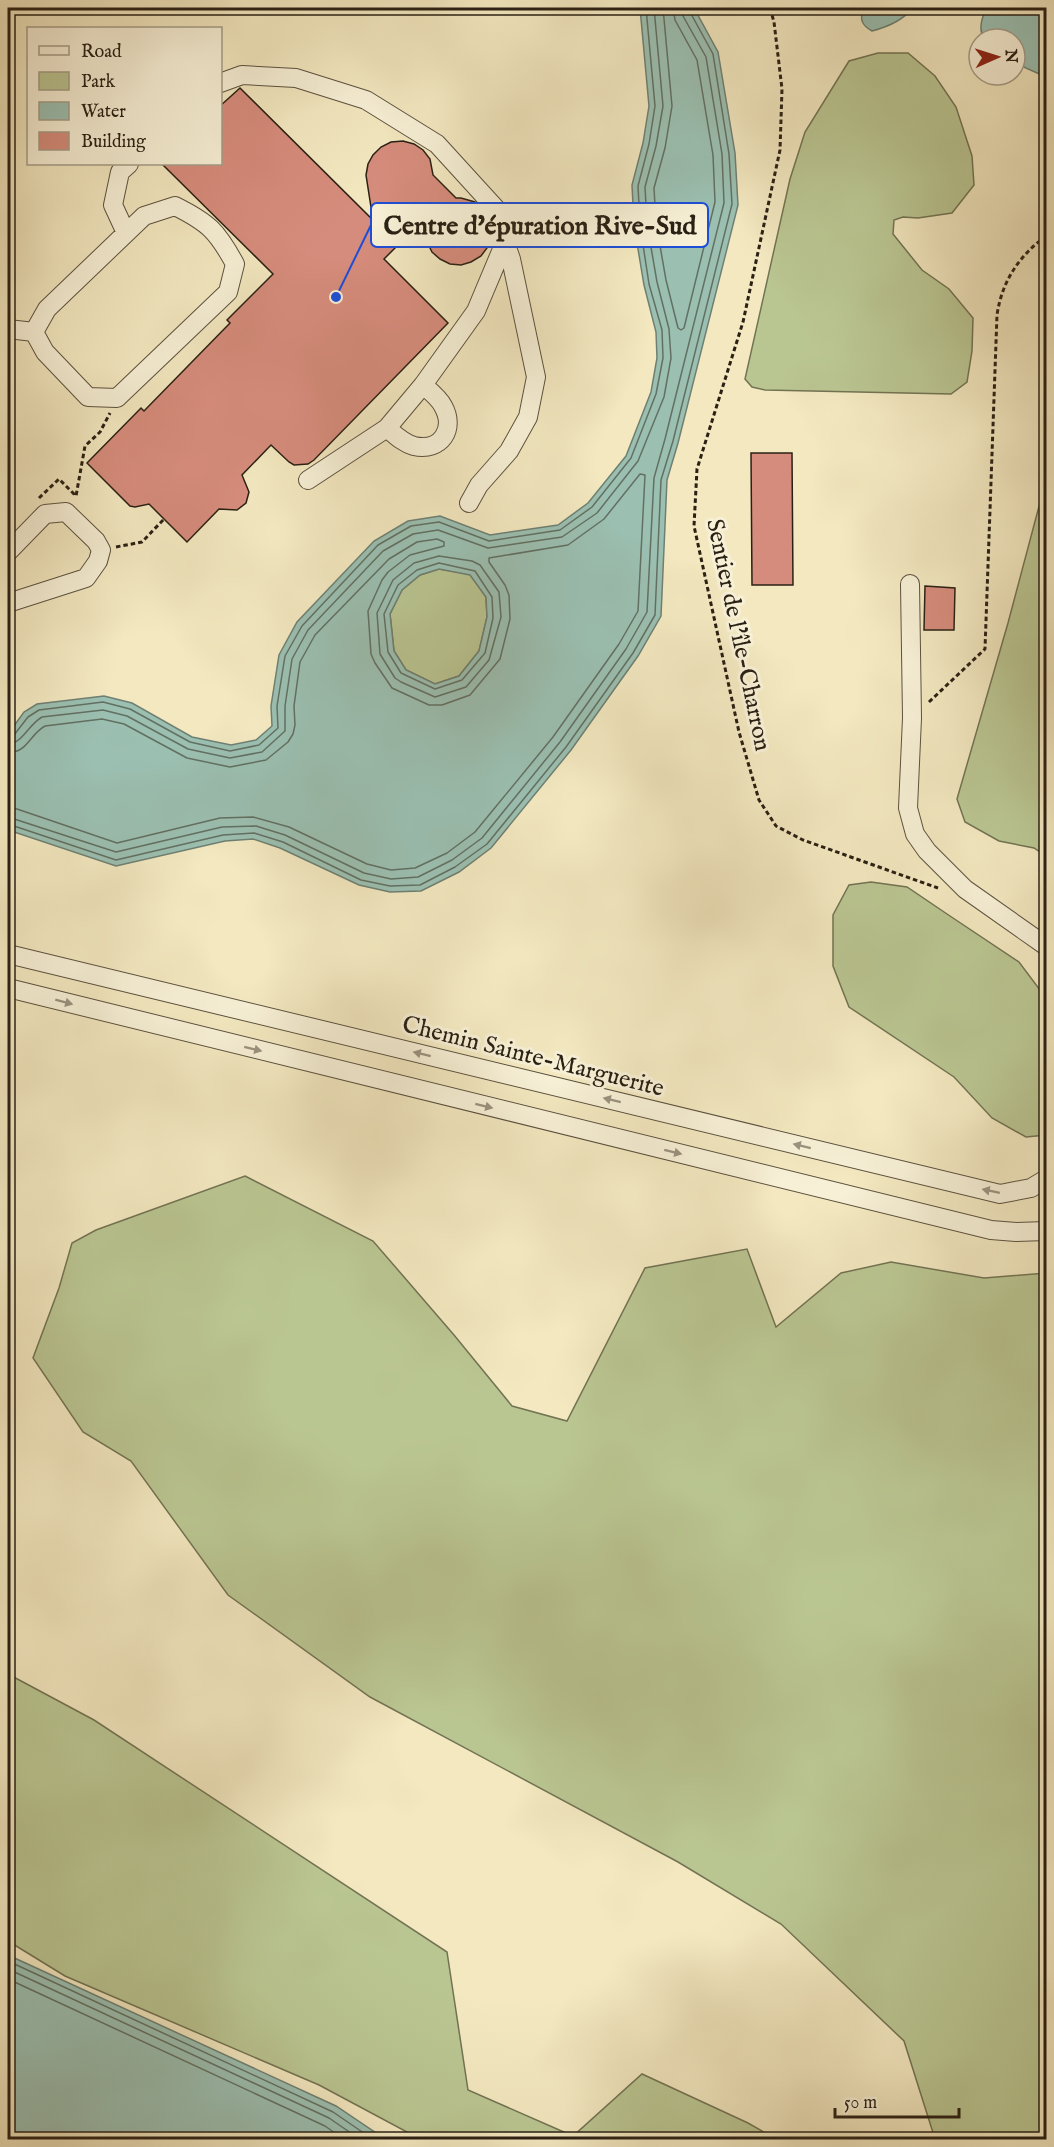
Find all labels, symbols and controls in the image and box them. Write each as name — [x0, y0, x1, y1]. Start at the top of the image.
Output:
legend — [27, 27, 222, 165]
north arrow — [967, 27, 1027, 87]
text: Road — [81, 41, 122, 64]
text: N — [1000, 48, 1020, 64]
text: Park — [81, 71, 116, 94]
text: Water — [81, 101, 126, 124]
text: Building — [81, 131, 146, 154]
callout: Centre d'épuration Rive-Sud — [371, 203, 708, 247]
text: Centre d'épuration Rive-Sud — [384, 210, 698, 243]
street label: Sentier de l'île-Charron — [698, 516, 778, 754]
one-way arrow — [55, 998, 73, 1008]
street label: Chemin Sainte-Marguerite — [399, 1009, 667, 1105]
one-way arrow — [244, 1045, 263, 1055]
one-way arrow — [413, 1049, 432, 1059]
one-way arrow — [603, 1095, 621, 1105]
one-way arrow — [474, 1101, 493, 1111]
one-way arrow — [792, 1141, 811, 1150]
one-way arrow — [664, 1148, 682, 1158]
one-way arrow — [982, 1186, 1000, 1196]
scale bar — [835, 2081, 960, 2119]
text: 50 m — [844, 2092, 877, 2115]

